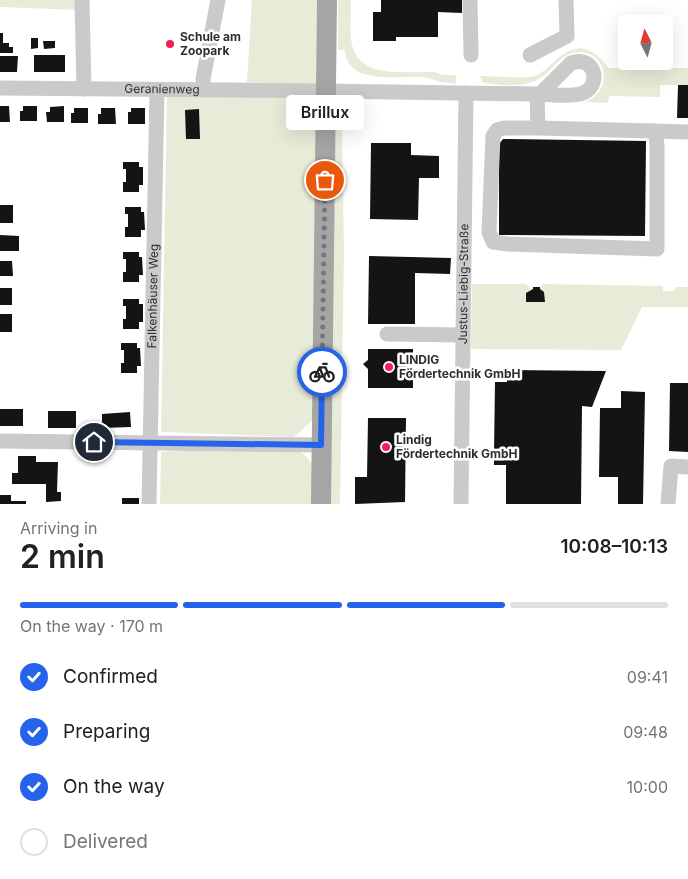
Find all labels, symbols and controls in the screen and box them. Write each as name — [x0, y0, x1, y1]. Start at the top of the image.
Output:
north arrow — [618, 15, 672, 70]
map controls — [618, 15, 673, 70]
place label: Schule am Zoopark — [180, 29, 241, 58]
marker: Schule am Zoopark — [164, 38, 176, 50]
street label: Geranienweg — [124, 81, 200, 97]
callout: Brillux — [286, 95, 364, 130]
text: Brillux — [301, 102, 349, 122]
pin — [304, 159, 346, 201]
icon: bag — [311, 166, 339, 194]
street label: Justus-Liebig-Straße — [455, 224, 471, 344]
street label: Falkenhäuser Weg — [144, 244, 161, 349]
courier — [297, 347, 347, 397]
place label: LINDIG Fördertechnik GmbH — [399, 352, 520, 381]
icon: bike — [308, 358, 336, 386]
marker: LINDIG Fördertechnik GmbH — [383, 361, 395, 373]
pin — [73, 421, 115, 463]
icon: home — [80, 428, 108, 456]
place label: Lindig Fördertechnik GmbH — [396, 432, 517, 461]
marker: Lindig Fördertechnik GmbH — [380, 441, 392, 453]
text: Arriving in — [20, 518, 97, 538]
text: 10:08–10:13 — [560, 535, 668, 558]
text: 2 min — [20, 537, 105, 576]
text: On the way · 170 m — [20, 616, 163, 636]
icon: check — [20, 663, 48, 691]
text: Confirmed — [63, 665, 158, 688]
text: 09:41 — [627, 667, 668, 687]
icon: check — [20, 718, 48, 746]
text: Preparing — [63, 720, 150, 743]
text: 09:48 — [623, 722, 668, 742]
icon: check — [20, 773, 48, 801]
text: On the way — [63, 775, 165, 798]
text: 10:00 — [627, 777, 668, 797]
text: Delivered — [63, 830, 148, 853]

